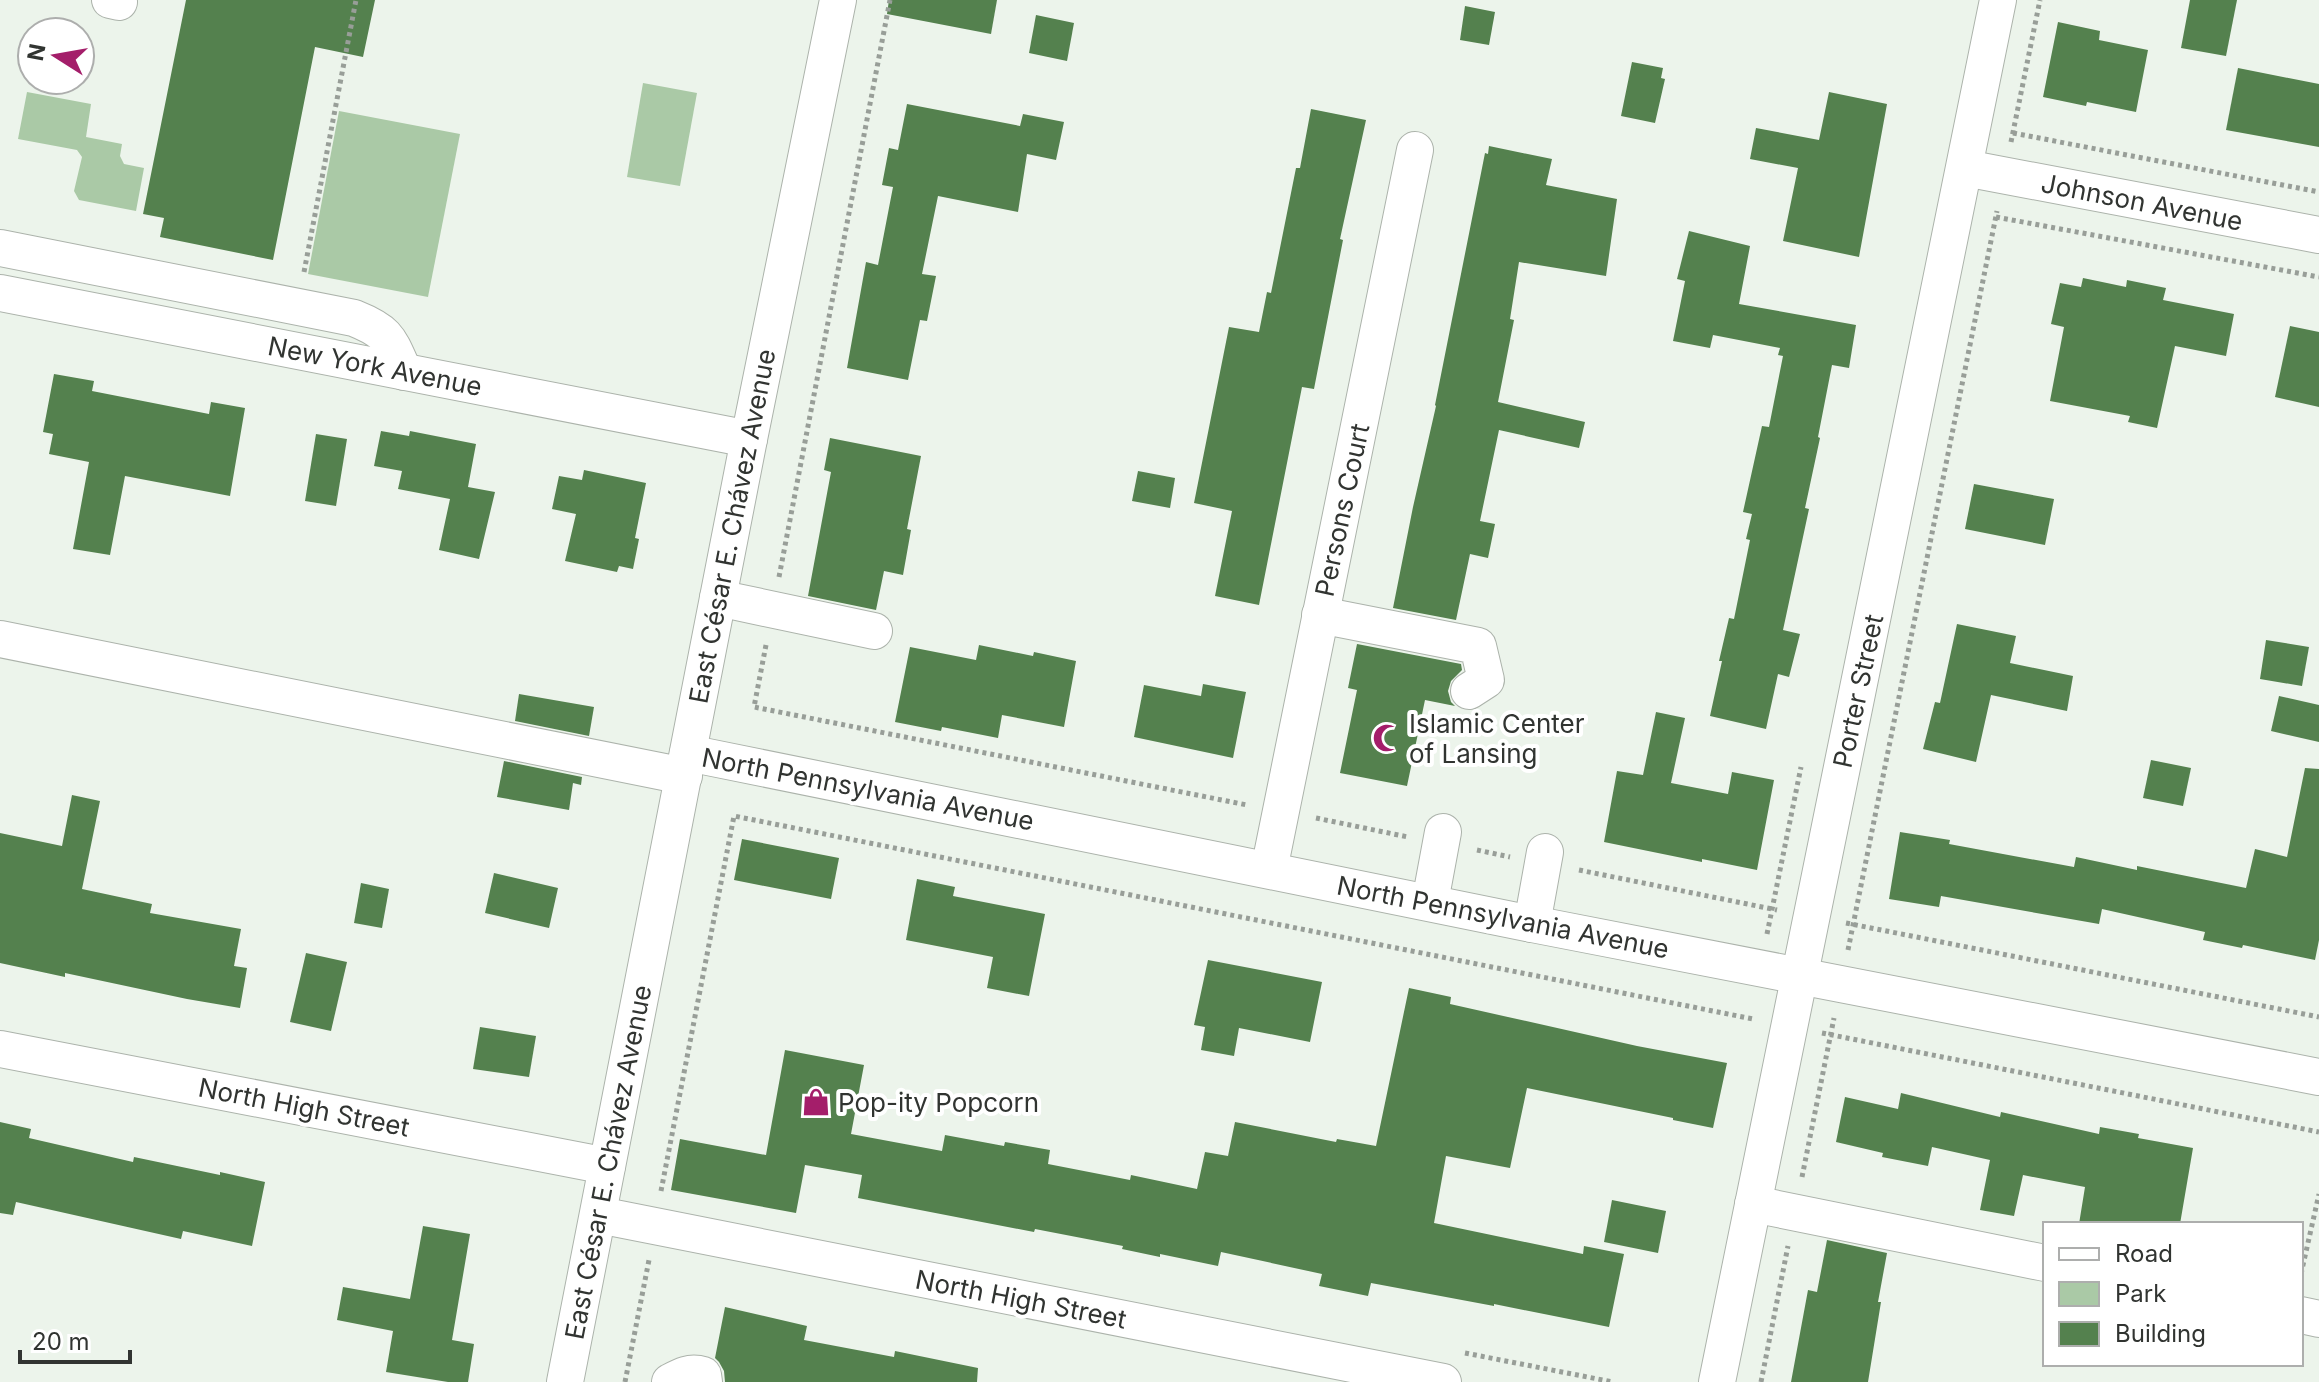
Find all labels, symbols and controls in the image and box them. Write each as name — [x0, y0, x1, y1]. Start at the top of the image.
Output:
north arrow — [16, 16, 96, 96]
text: N — [22, 41, 51, 63]
street label: Johnson Avenue — [2039, 167, 2245, 237]
street label: New York Avenue — [265, 330, 485, 402]
street label: East César E. Chávez Avenue — [682, 346, 782, 706]
street label: Persons Court — [1309, 421, 1375, 599]
street label: Porter Street — [1827, 611, 1889, 771]
place label: Islamic Center of Lansing — [1409, 708, 1585, 769]
mosque icon: Islamic Center of Lansing — [1372, 723, 1402, 753]
street label: North Pennsylvania Avenue — [699, 742, 1037, 836]
street label: North Pennsylvania Avenue — [1334, 870, 1672, 964]
street label: East César E. Chávez Avenue — [558, 982, 658, 1342]
street label: North High Street — [196, 1071, 412, 1143]
shop icon: Pop-ity Popcorn — [801, 1087, 831, 1117]
place label: Pop-ity Popcorn — [838, 1087, 1039, 1118]
legend — [2043, 1222, 2303, 1366]
text: Road — [2115, 1239, 2173, 1268]
street label: North High Street — [913, 1263, 1129, 1335]
text: Park — [2115, 1279, 2166, 1308]
scale bar — [20, 1314, 130, 1364]
text: Building — [2115, 1319, 2206, 1348]
text: 20 m — [32, 1327, 90, 1356]

